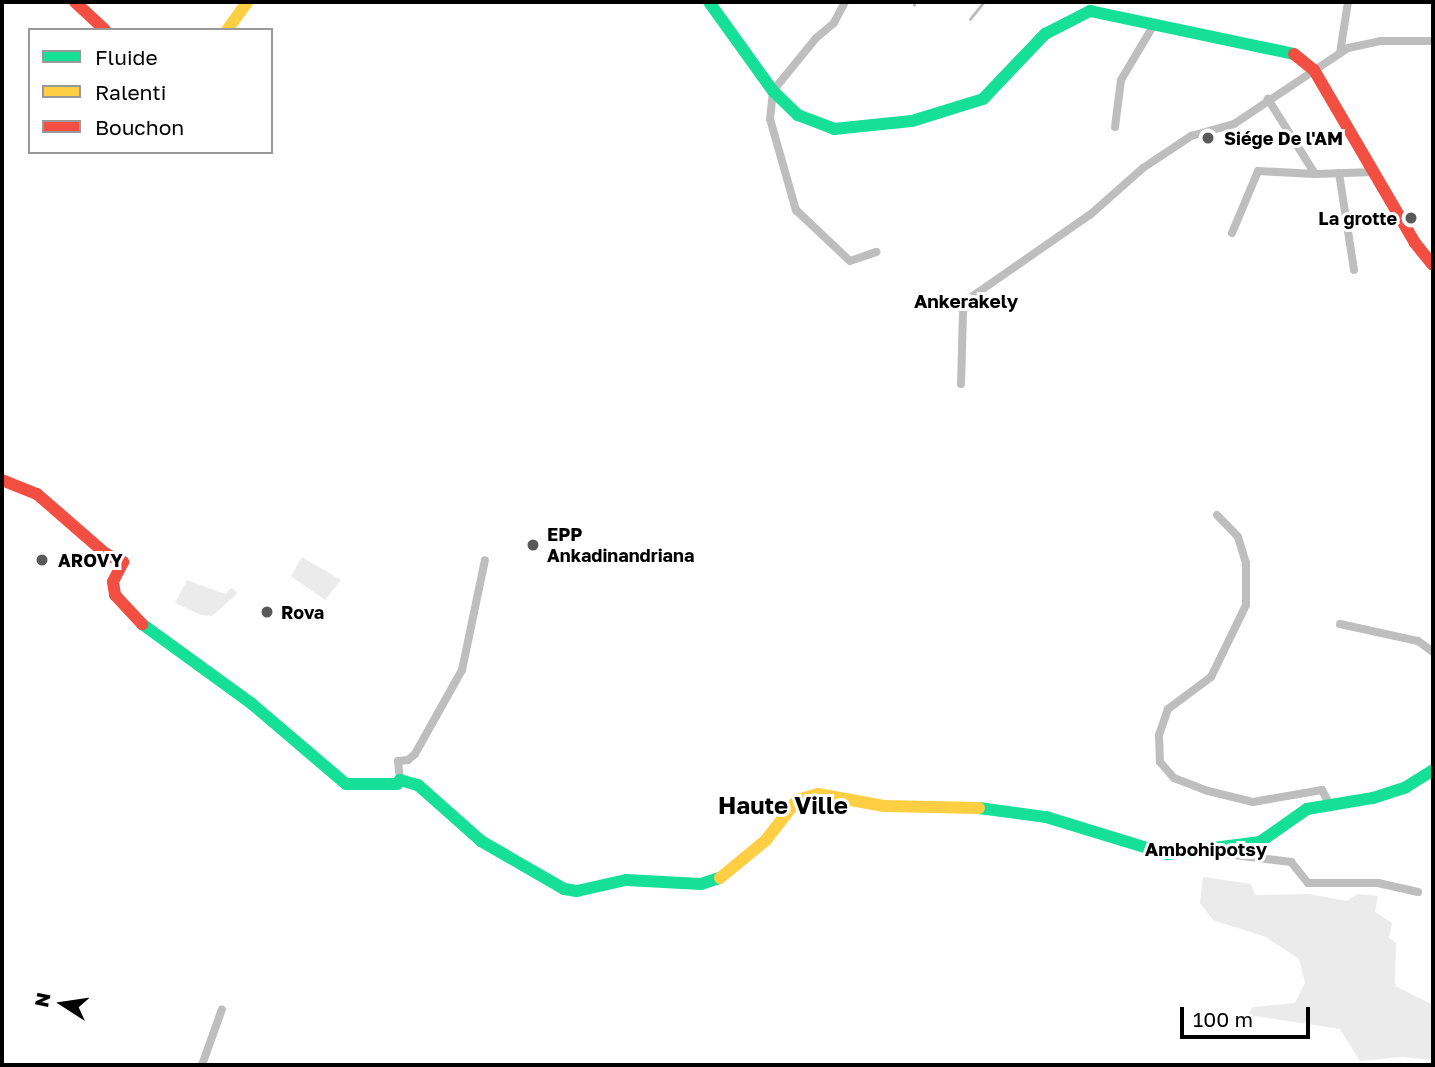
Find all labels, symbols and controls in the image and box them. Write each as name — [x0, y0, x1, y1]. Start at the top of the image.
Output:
legend — [28, 28, 273, 154]
text: Fluide — [95, 44, 158, 70]
text: Ralenti — [95, 79, 166, 105]
text: Bouchon — [95, 114, 184, 140]
place label: Siége De l'AM — [1224, 127, 1343, 149]
marker: Siége De l'AM — [1198, 128, 1218, 148]
place label: La grotte — [1318, 207, 1397, 229]
marker: La grotte — [1403, 210, 1419, 226]
district label: Ankerakely — [914, 290, 1018, 312]
place label: EPP Ankadinandriana — [547, 524, 694, 566]
marker: EPP Ankadinandriana — [525, 537, 541, 553]
place label: AROVY — [58, 549, 123, 571]
marker: AROVY — [32, 550, 52, 570]
place label: Rova — [281, 601, 324, 623]
marker: Rova — [259, 604, 275, 620]
district label: Haute Ville — [718, 791, 848, 819]
district label: Ambohipotsy — [1145, 838, 1267, 860]
north arrow — [28, 969, 98, 1039]
text: N — [29, 990, 55, 1009]
scale bar — [1183, 993, 1312, 1038]
text: 100 m — [1193, 1006, 1253, 1032]

